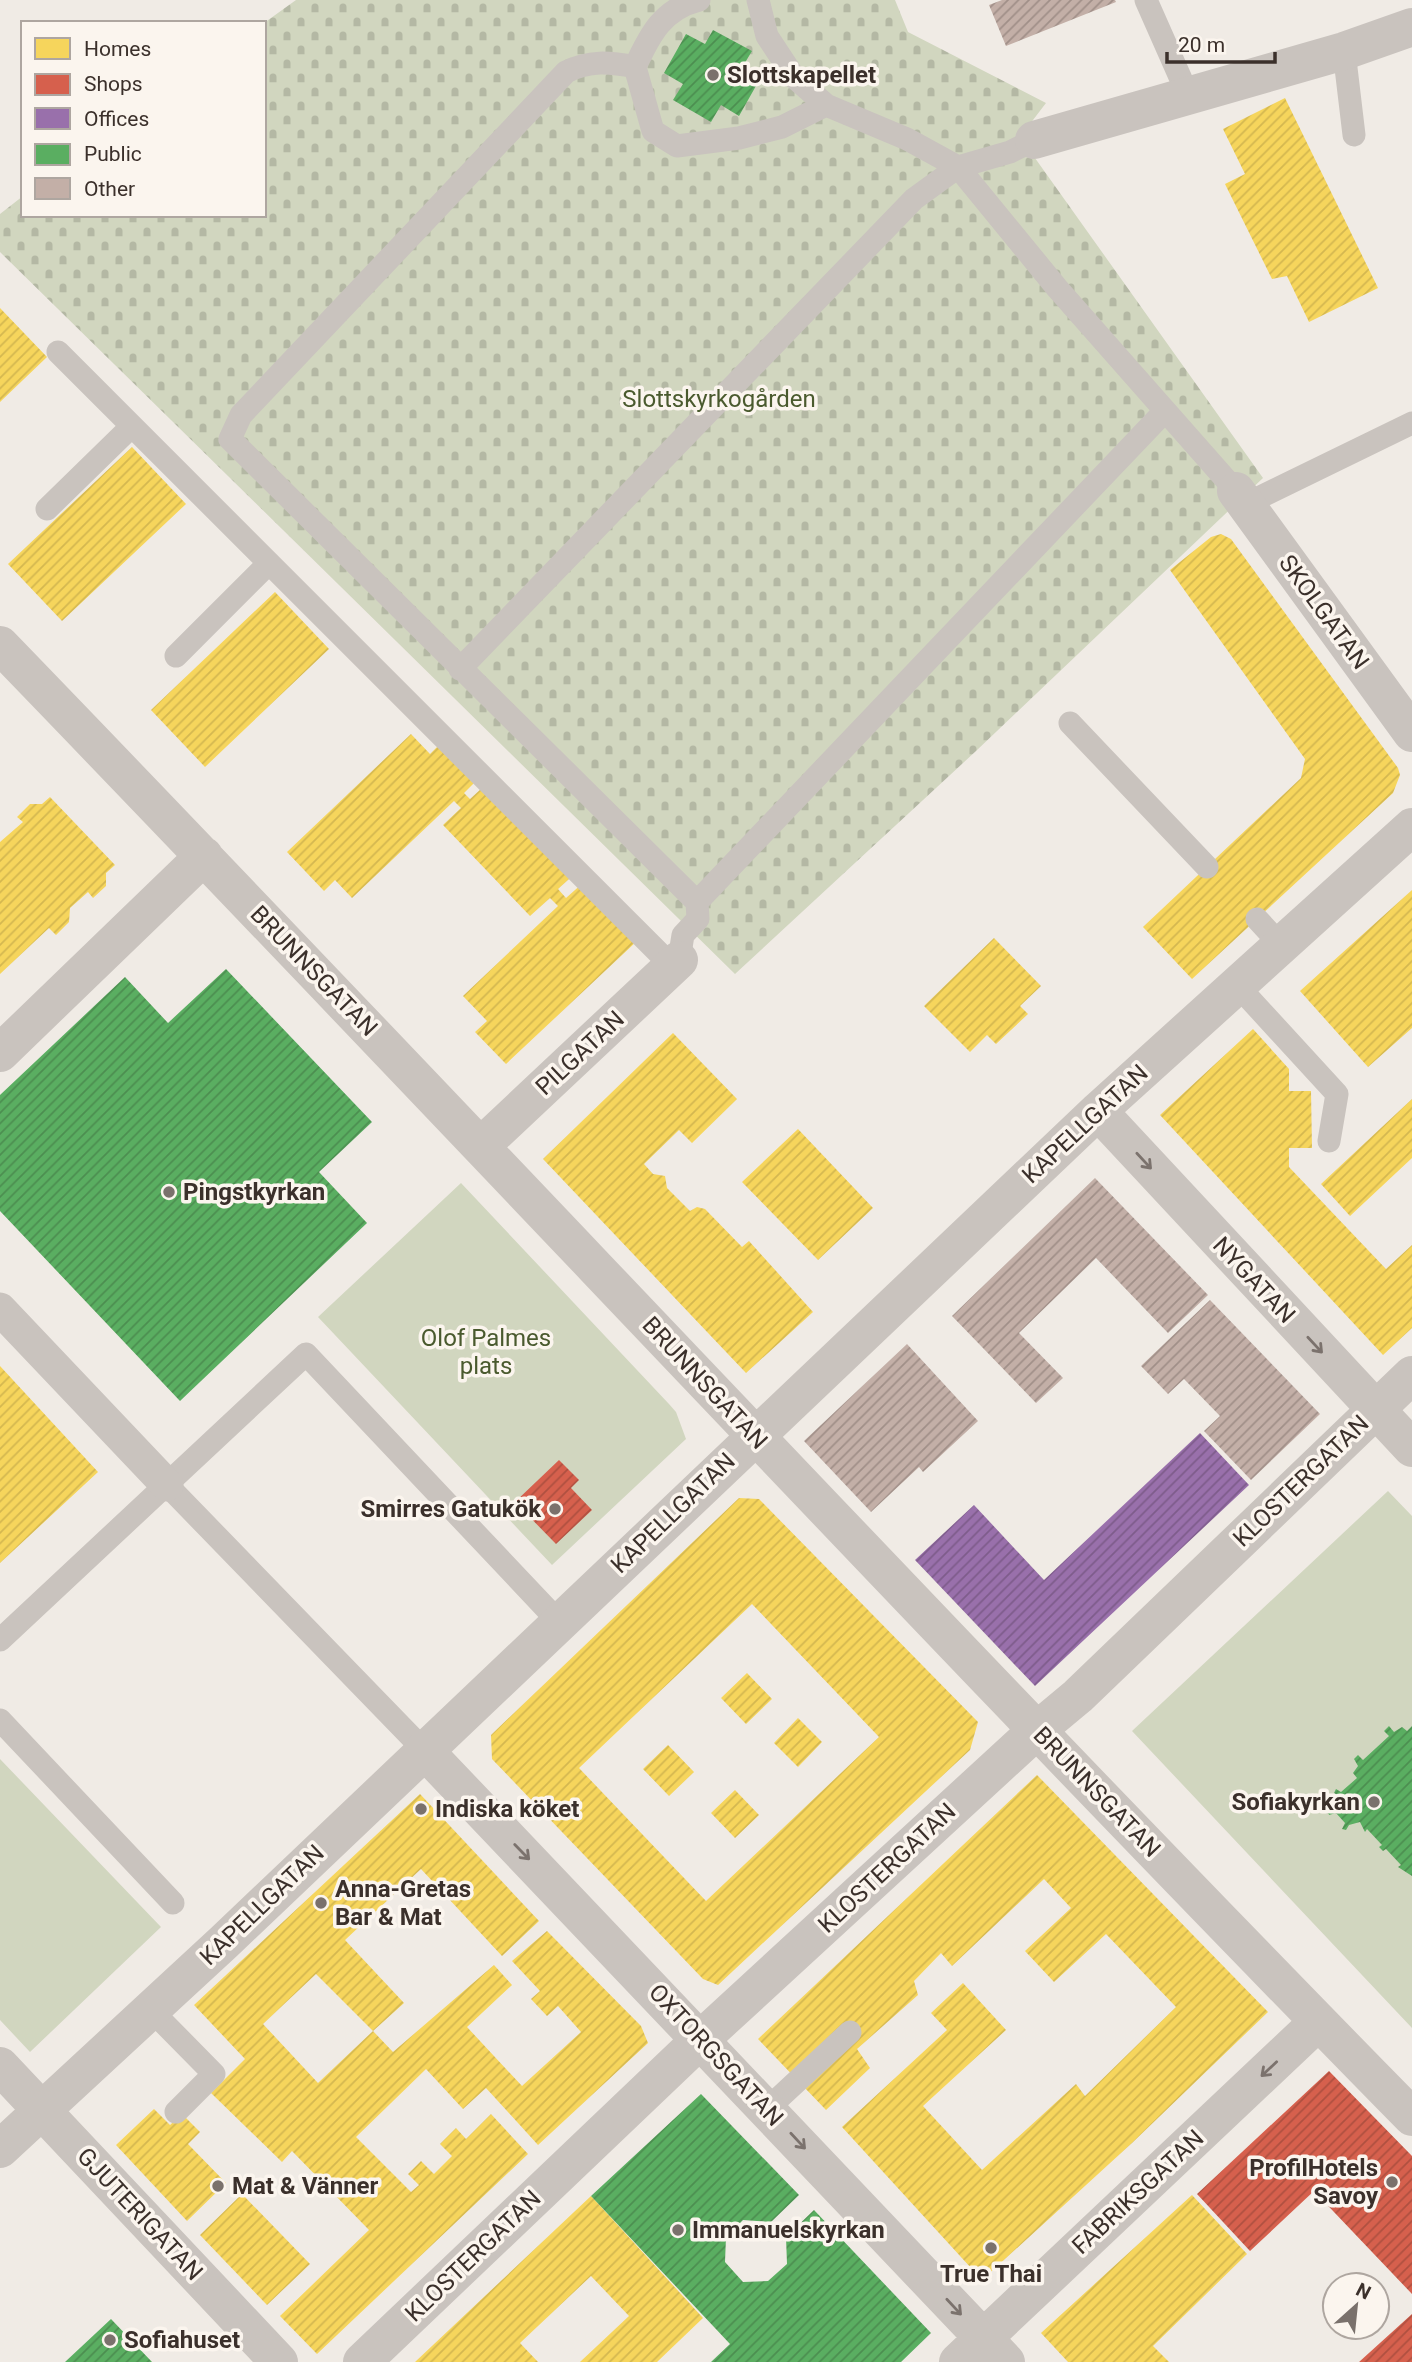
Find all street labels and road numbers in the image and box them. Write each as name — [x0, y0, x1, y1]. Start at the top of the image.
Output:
street label: SKOLGATAN — [1273, 549, 1375, 675]
street label: BRUNNSGATAN — [245, 900, 383, 1042]
street label: PILGATAN — [530, 1005, 630, 1101]
street label: KAPELLGATAN — [1016, 1059, 1154, 1189]
street label: NYGATAN — [1207, 1231, 1301, 1329]
street label: BRUNNSGATAN — [637, 1311, 773, 1455]
street label: KLOSTERGATAN — [1227, 1409, 1375, 1553]
street label: KAPELLGATAN — [605, 1447, 741, 1579]
street label: BRUNNSGATAN — [1028, 1721, 1166, 1863]
street label: KLOSTERGATAN — [813, 1797, 961, 1939]
street label: KAPELLGATAN — [194, 1839, 330, 1971]
street label: OXTORGSGATAN — [643, 1978, 789, 2132]
street label: FABRIKSGATAN — [1067, 2124, 1209, 2260]
street label: GJUTERIGATAN — [71, 2142, 209, 2286]
street label: KLOSTERGATAN — [399, 2184, 547, 2328]

